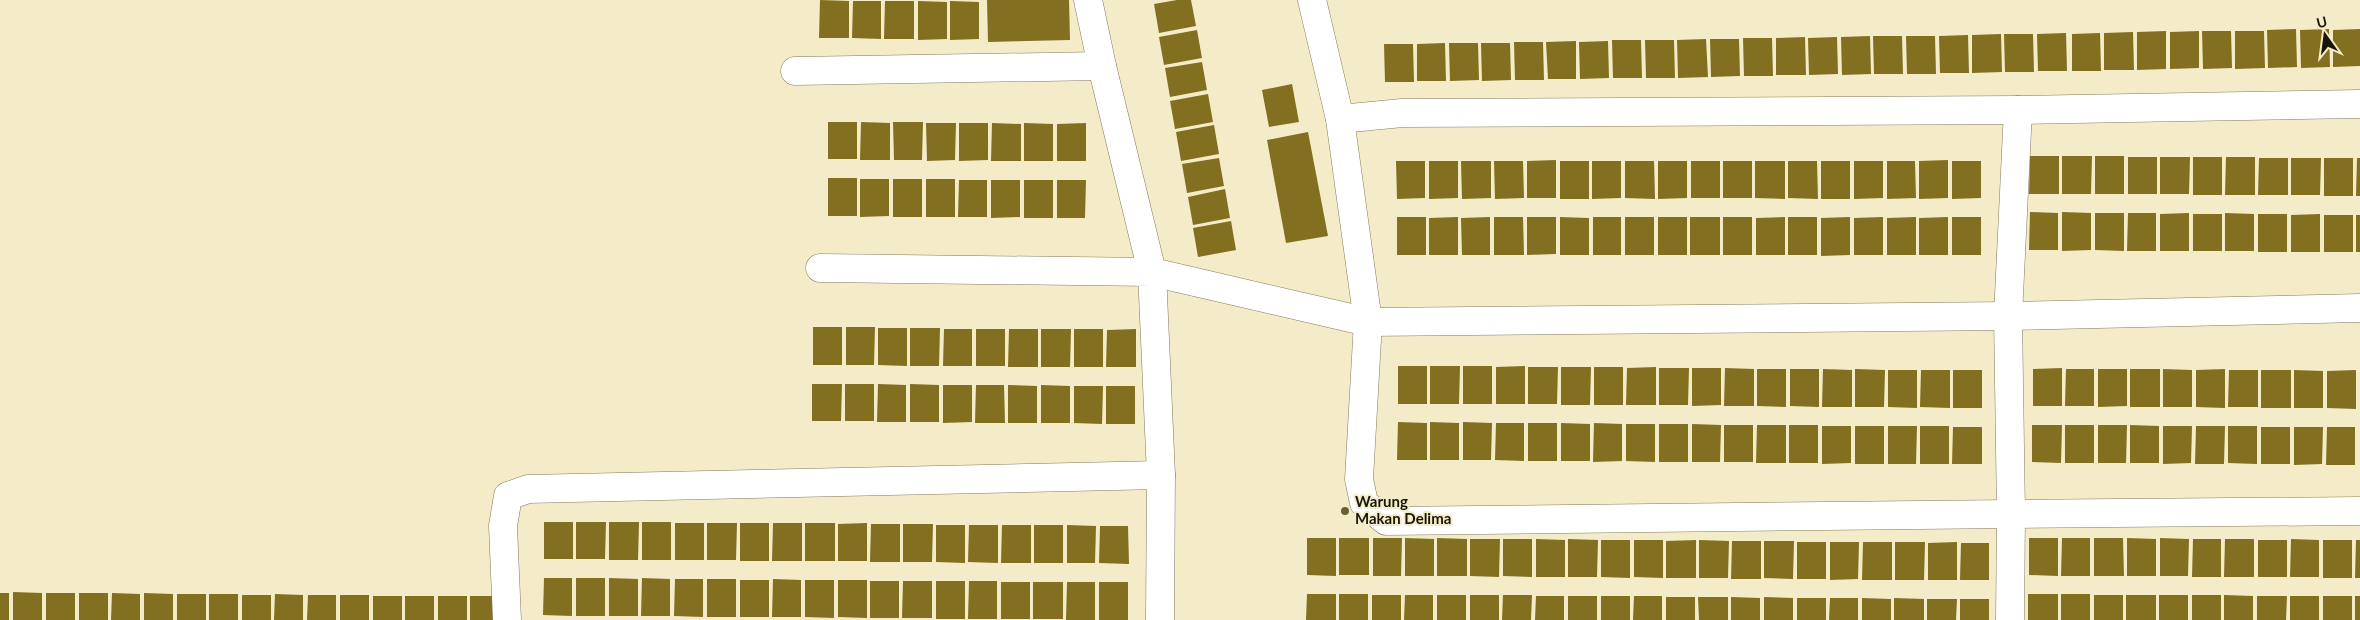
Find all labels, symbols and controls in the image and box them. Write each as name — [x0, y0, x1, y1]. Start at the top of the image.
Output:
north arrow — [2300, 10, 2350, 60]
text: U — [2315, 12, 2329, 31]
place label: Warung Makan Delima — [1355, 492, 1451, 527]
marker: Warung Makan Delima — [1339, 505, 1351, 517]

